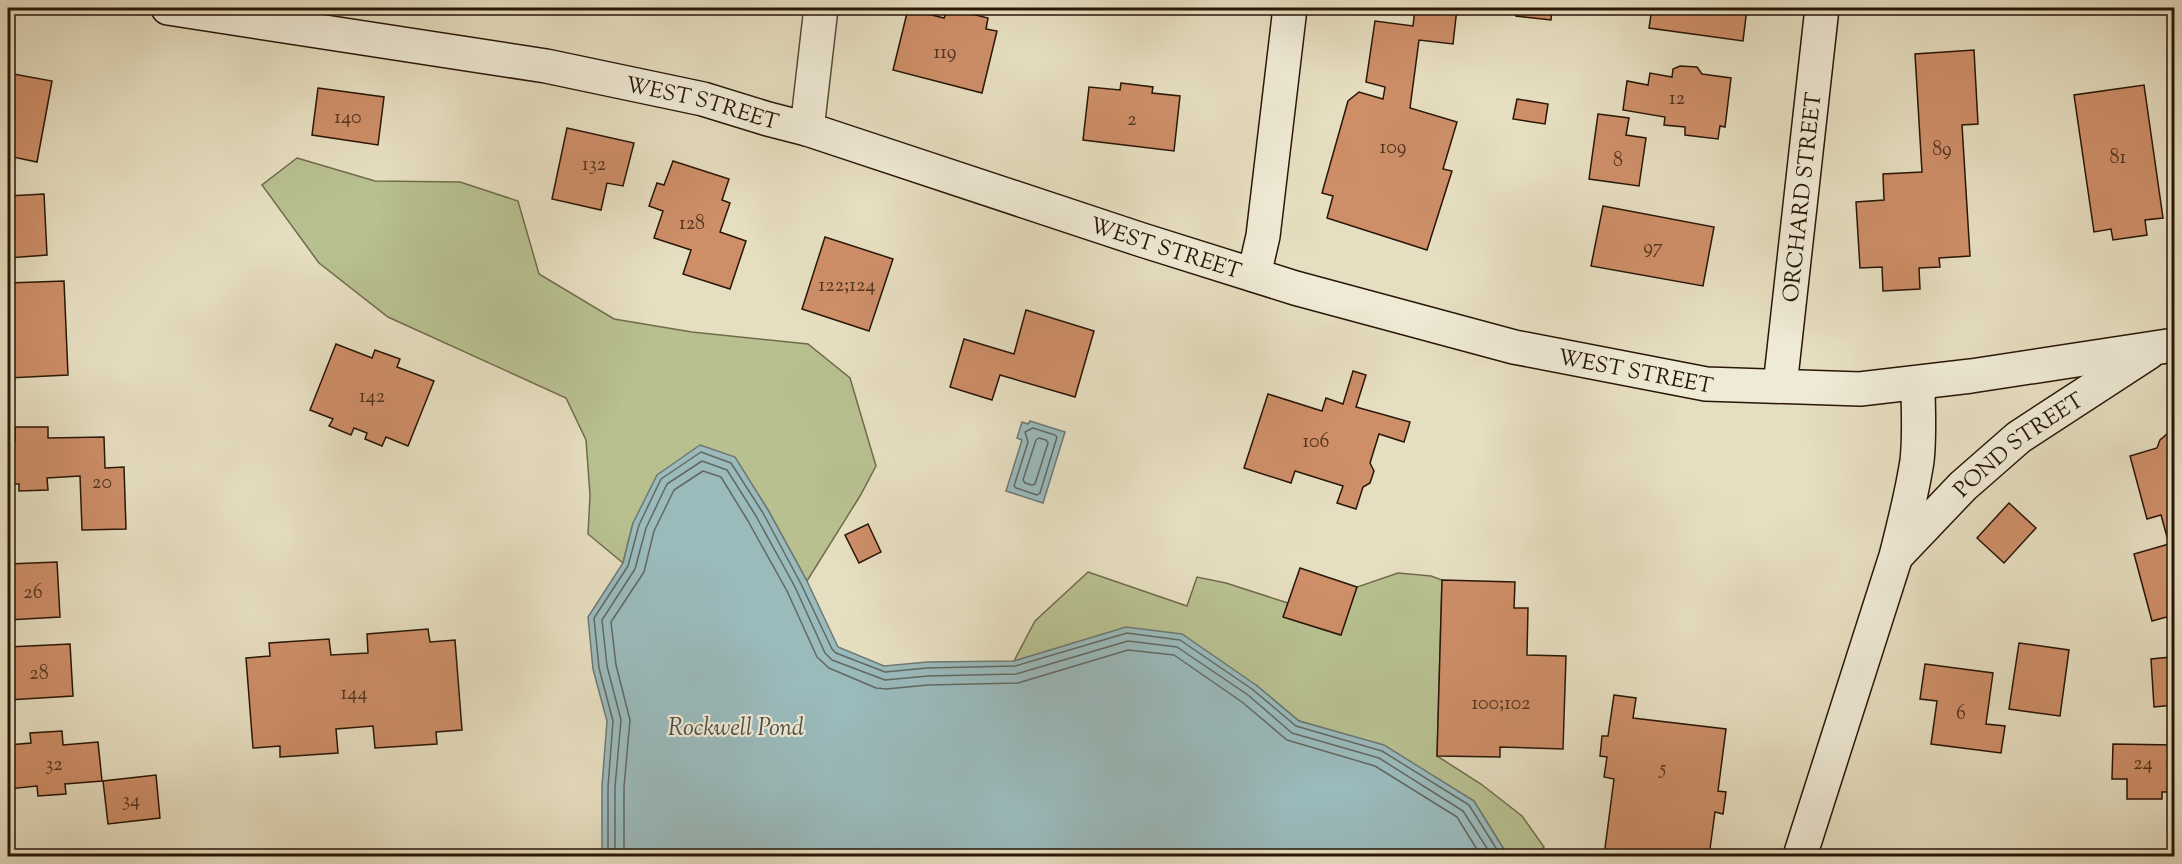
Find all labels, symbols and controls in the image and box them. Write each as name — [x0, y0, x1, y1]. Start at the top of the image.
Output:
house number: 119 — [933, 39, 957, 68]
street label: WEST STREET — [622, 70, 782, 140]
house number: 12 — [1669, 85, 1685, 114]
street label: ORCHARD STREET — [1776, 90, 1832, 304]
house number: 140 — [334, 104, 362, 133]
house number: 2 — [1127, 106, 1137, 135]
house number: 109 — [1380, 134, 1406, 163]
house number: 89 — [1932, 136, 1952, 165]
house number: 81 — [2110, 144, 2127, 173]
house number: 8 — [1613, 147, 1623, 176]
house number: 132 — [582, 151, 606, 180]
house number: 128 — [679, 210, 705, 239]
street label: WEST STREET — [1085, 211, 1245, 289]
house number: 97 — [1643, 234, 1663, 263]
house number: 122;124 — [819, 272, 876, 301]
street label: WEST STREET — [1555, 343, 1716, 404]
house number: 142 — [359, 383, 385, 412]
street label: POND STREET — [1947, 386, 2091, 506]
house number: 106 — [1302, 428, 1330, 457]
house number: 20 — [92, 469, 112, 498]
house number: 26 — [23, 579, 43, 608]
house number: 28 — [29, 660, 49, 689]
house number: 144 — [341, 680, 367, 709]
house number: 100;102 — [1471, 690, 1531, 719]
house number: 6 — [1956, 700, 1966, 729]
water label: Rockwell Pond — [668, 712, 804, 746]
house number: 24 — [2133, 750, 2153, 779]
house number: 32 — [45, 751, 63, 780]
house number: 5 — [1659, 755, 1667, 784]
house number: 34 — [122, 787, 140, 816]

